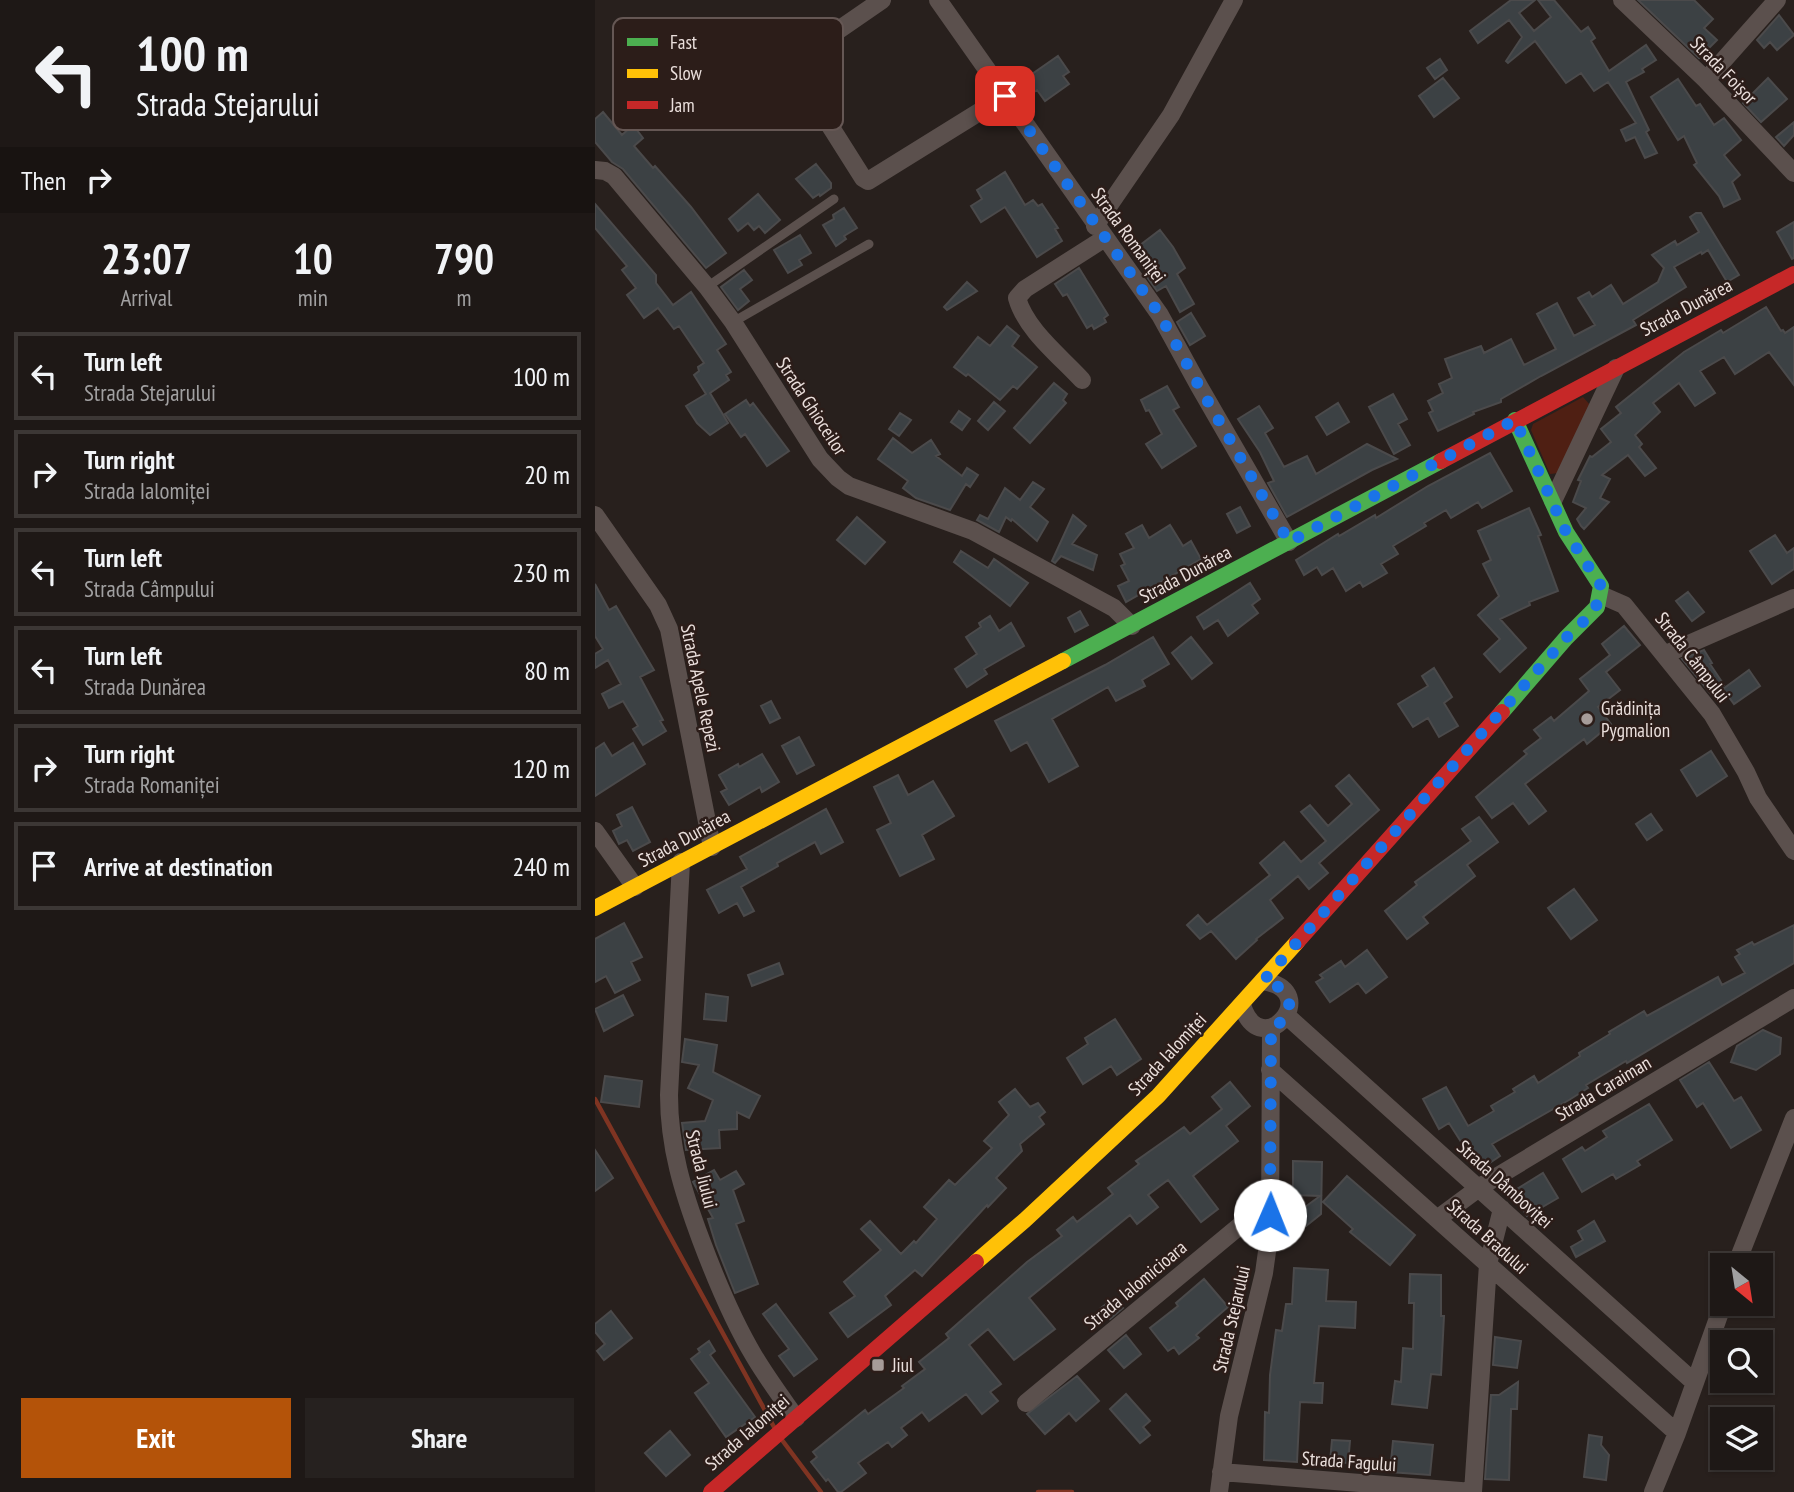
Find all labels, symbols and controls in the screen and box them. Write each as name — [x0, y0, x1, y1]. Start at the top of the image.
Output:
legend — [613, 18, 843, 130]
text: 100 m — [136, 21, 249, 85]
icon: left — [21, 28, 112, 119]
text: Fast — [670, 30, 698, 54]
street label: Strada Foișor — [1685, 31, 1763, 110]
text: Slow — [670, 61, 703, 85]
pin — [975, 66, 1035, 126]
icon: arrive — [986, 77, 1024, 115]
text: Strada Stejarului — [136, 83, 320, 125]
text: Jam — [669, 93, 695, 117]
icon: right — [80, 161, 118, 199]
text: Then — [21, 164, 66, 197]
street label: Strada Romaniței — [1086, 183, 1172, 287]
text: 23:07 — [101, 231, 192, 286]
text: 10 — [293, 231, 333, 286]
text: 790 — [434, 231, 494, 286]
street label: Strada Dunărea — [1636, 273, 1736, 341]
text: Arrival — [120, 283, 172, 312]
text: min — [298, 283, 328, 312]
text: m — [456, 283, 471, 312]
text: Turn left — [84, 345, 162, 378]
street label: Strada Ghioceilor — [771, 352, 853, 460]
icon: left — [25, 357, 63, 395]
text: 100 m — [512, 360, 570, 393]
text: Strada Stejarului — [84, 378, 216, 407]
text: Turn right — [84, 443, 175, 476]
icon: right — [25, 455, 63, 493]
text: 20 m — [524, 458, 570, 491]
text: Strada Ialomiței — [84, 476, 210, 505]
street label: Strada Dunărea — [1135, 540, 1235, 608]
text: Turn left — [84, 541, 162, 574]
icon: left — [25, 553, 63, 591]
text: 230 m — [512, 556, 570, 589]
text: Strada Câmpului — [84, 574, 215, 603]
street label: Strada Câmpului — [1650, 607, 1736, 707]
street label: Strada Apele Repezi — [676, 622, 726, 754]
text: Turn left — [84, 639, 162, 672]
icon: left — [25, 651, 63, 689]
text: 80 m — [524, 654, 570, 687]
text: Strada Dunărea — [84, 672, 206, 701]
place label: Grădinița Pygmalion — [1601, 696, 1670, 742]
marker: Grădinița Pygmalion — [1579, 711, 1595, 727]
text: Turn right — [84, 737, 175, 770]
icon: right — [25, 749, 63, 787]
text: 120 m — [512, 752, 570, 785]
text: Strada Romaniței — [84, 770, 220, 799]
street label: Strada Dunărea — [634, 804, 734, 872]
icon: arrive — [25, 847, 63, 885]
text: Arrive at destination — [84, 850, 273, 883]
text: 240 m — [512, 850, 570, 883]
street label: Strada Ialomiței — [1123, 1008, 1211, 1100]
street label: Strada Caraiman — [1551, 1050, 1655, 1126]
street label: Strada Jiului — [681, 1127, 723, 1211]
street label: Strada Dâmboviței — [1452, 1135, 1558, 1233]
position arrow — [1233, 1178, 1307, 1252]
street label: Strada Bradului — [1442, 1193, 1534, 1279]
street label: Strada Ialomicioara — [1079, 1235, 1191, 1335]
north arrow — [1710, 1253, 1773, 1316]
map controls — [1710, 1253, 1773, 1470]
street label: Strada Stejarului — [1207, 1263, 1255, 1375]
button: search — [1710, 1330, 1773, 1393]
place label: Jiul — [891, 1353, 914, 1377]
marker: Jiul — [870, 1357, 886, 1373]
street label: Strada Ialomiței — [700, 1389, 794, 1475]
button: Exit — [21, 1398, 291, 1478]
button: Share — [305, 1398, 574, 1478]
button: layers — [1710, 1407, 1773, 1470]
street label: Strada Fagului — [1301, 1446, 1397, 1476]

